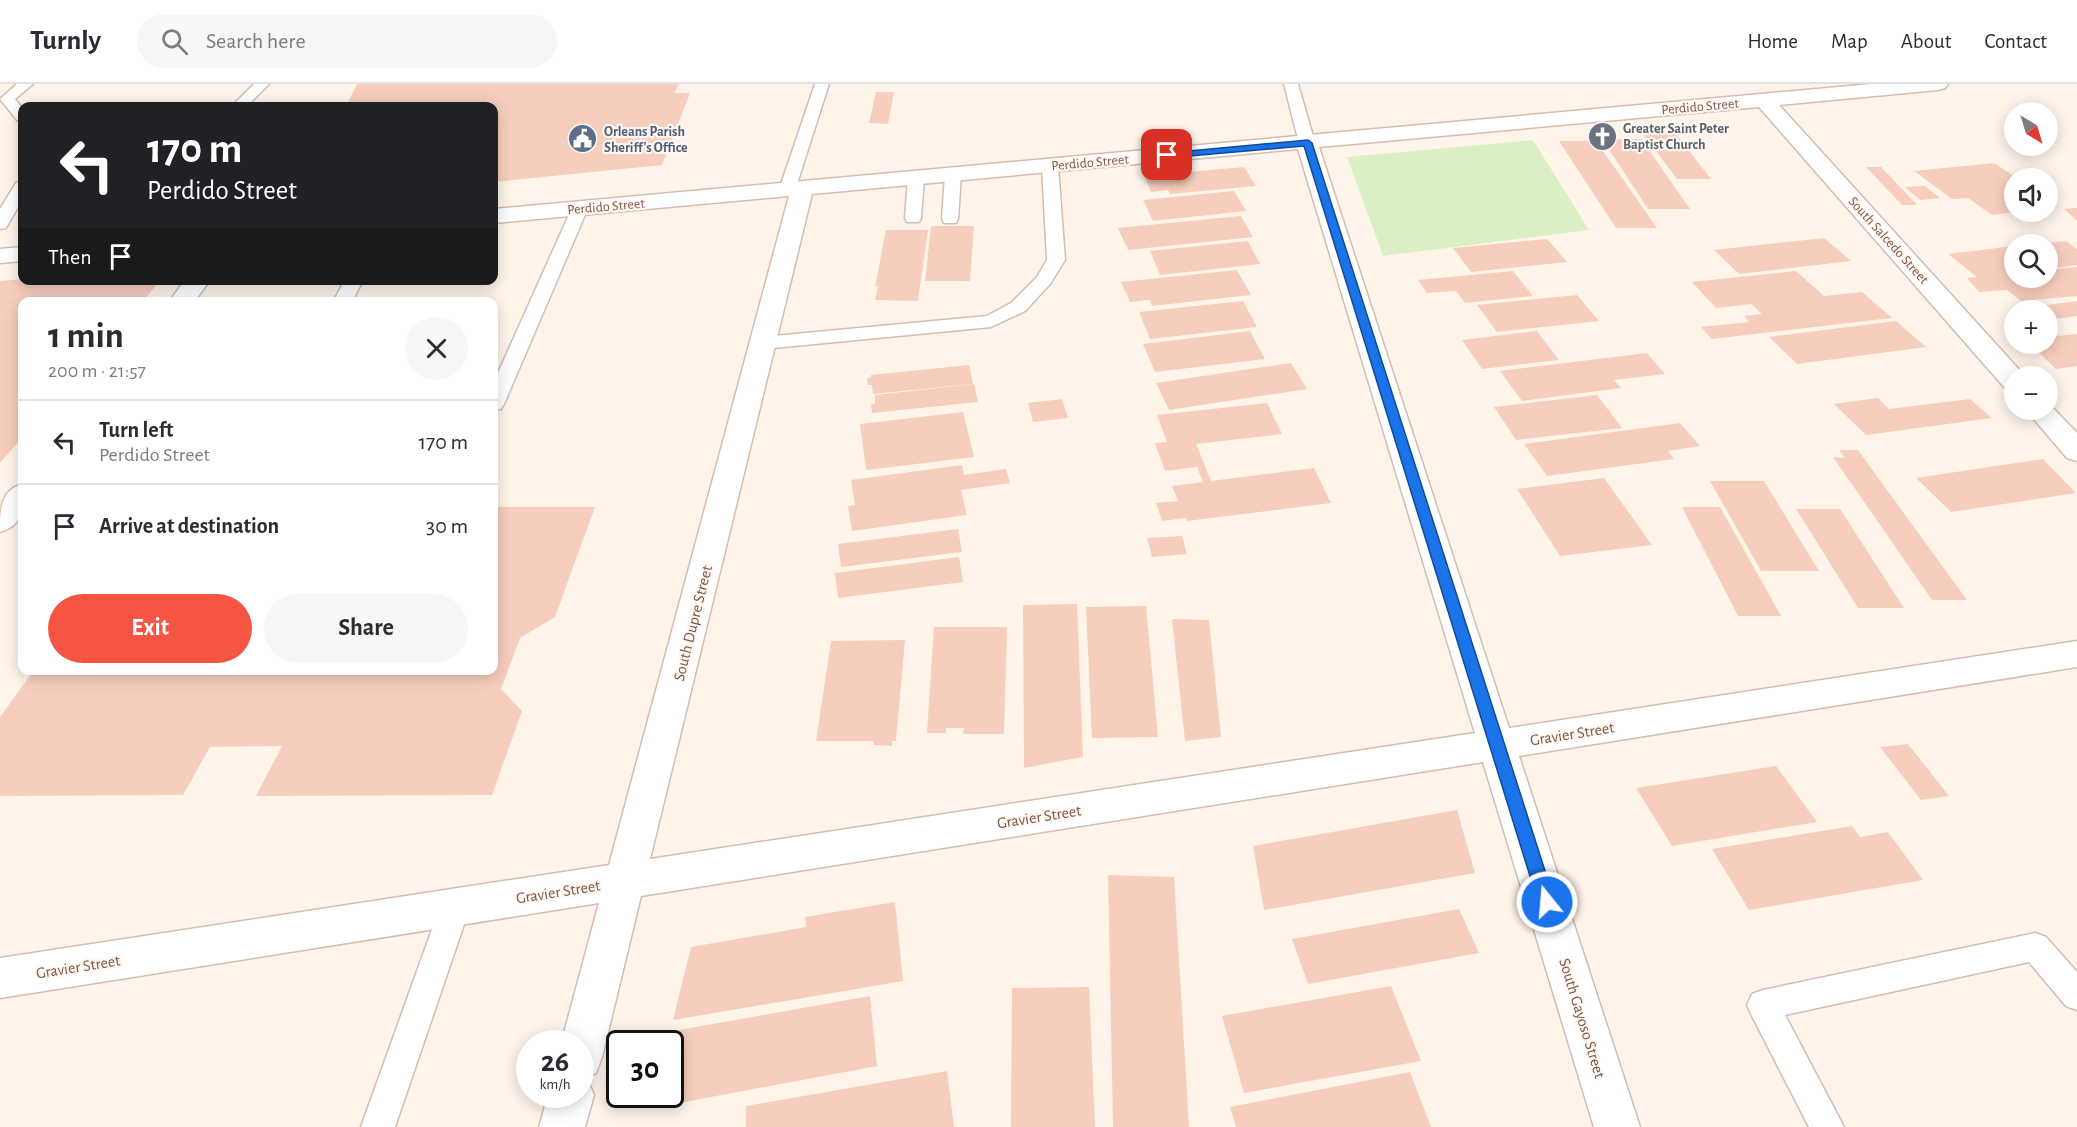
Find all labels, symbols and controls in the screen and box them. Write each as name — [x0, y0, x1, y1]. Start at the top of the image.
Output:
search box — [137, 14, 557, 68]
icon: search — [158, 25, 191, 58]
text: Turnly — [30, 27, 101, 55]
text: Search here — [206, 30, 306, 52]
text: Home — [1747, 31, 1798, 52]
text: Map — [1831, 31, 1868, 52]
text: About — [1901, 31, 1951, 52]
text: Contact — [1984, 31, 2047, 52]
street label: Perdido Street — [1661, 97, 1740, 117]
north arrow — [2004, 102, 2058, 156]
map controls — [2004, 102, 2058, 420]
church icon: Greater Saint Peter Baptist Church — [1586, 120, 1618, 152]
place label: Greater Saint Peter Baptist Church — [1623, 122, 1729, 152]
public building icon: Orleans Parish Sheriff's Office — [567, 123, 599, 155]
place label: Orleans Parish Sheriff's Office — [604, 125, 688, 155]
icon: left — [48, 126, 126, 204]
text: 170 m — [147, 128, 242, 170]
pin — [1141, 129, 1192, 180]
icon: arrive — [1150, 138, 1183, 171]
street label: Perdido Street — [1051, 153, 1130, 173]
button: sound — [2004, 168, 2058, 222]
text: Perdido Street — [147, 177, 297, 204]
street label: South Salcedo Street — [1846, 194, 1931, 287]
street label: Perdido Street — [567, 197, 646, 217]
button: search — [2004, 234, 2058, 288]
icon: arrive — [104, 240, 137, 273]
text: Then — [48, 246, 92, 268]
button: + — [2004, 300, 2058, 354]
button: close — [405, 317, 468, 380]
text: 1 min — [48, 318, 124, 354]
text: 200 m · 21:57 — [48, 361, 146, 381]
button: − — [2004, 366, 2058, 420]
text: Turn left — [99, 419, 173, 441]
icon: left — [48, 426, 81, 459]
text: 170 m — [418, 431, 468, 453]
text: Perdido Street — [99, 445, 210, 465]
icon: arrive — [48, 510, 81, 543]
text: Arrive at destination — [99, 515, 279, 537]
text: 30 m — [426, 515, 468, 537]
street label: South Dupre Street — [671, 564, 715, 683]
button: Exit — [48, 594, 252, 663]
button: Share — [264, 594, 468, 663]
street label: Gravier Street — [1529, 719, 1615, 749]
street label: Gravier Street — [996, 802, 1082, 832]
position arrow — [1515, 870, 1579, 934]
street label: Gravier Street — [515, 877, 601, 907]
street label: Gravier Street — [35, 952, 121, 982]
street label: South Gayoso Street — [1555, 956, 1608, 1080]
speed limit sign: 30 — [606, 1030, 684, 1108]
text: 26 — [541, 1047, 569, 1077]
text: km/h — [540, 1077, 570, 1092]

